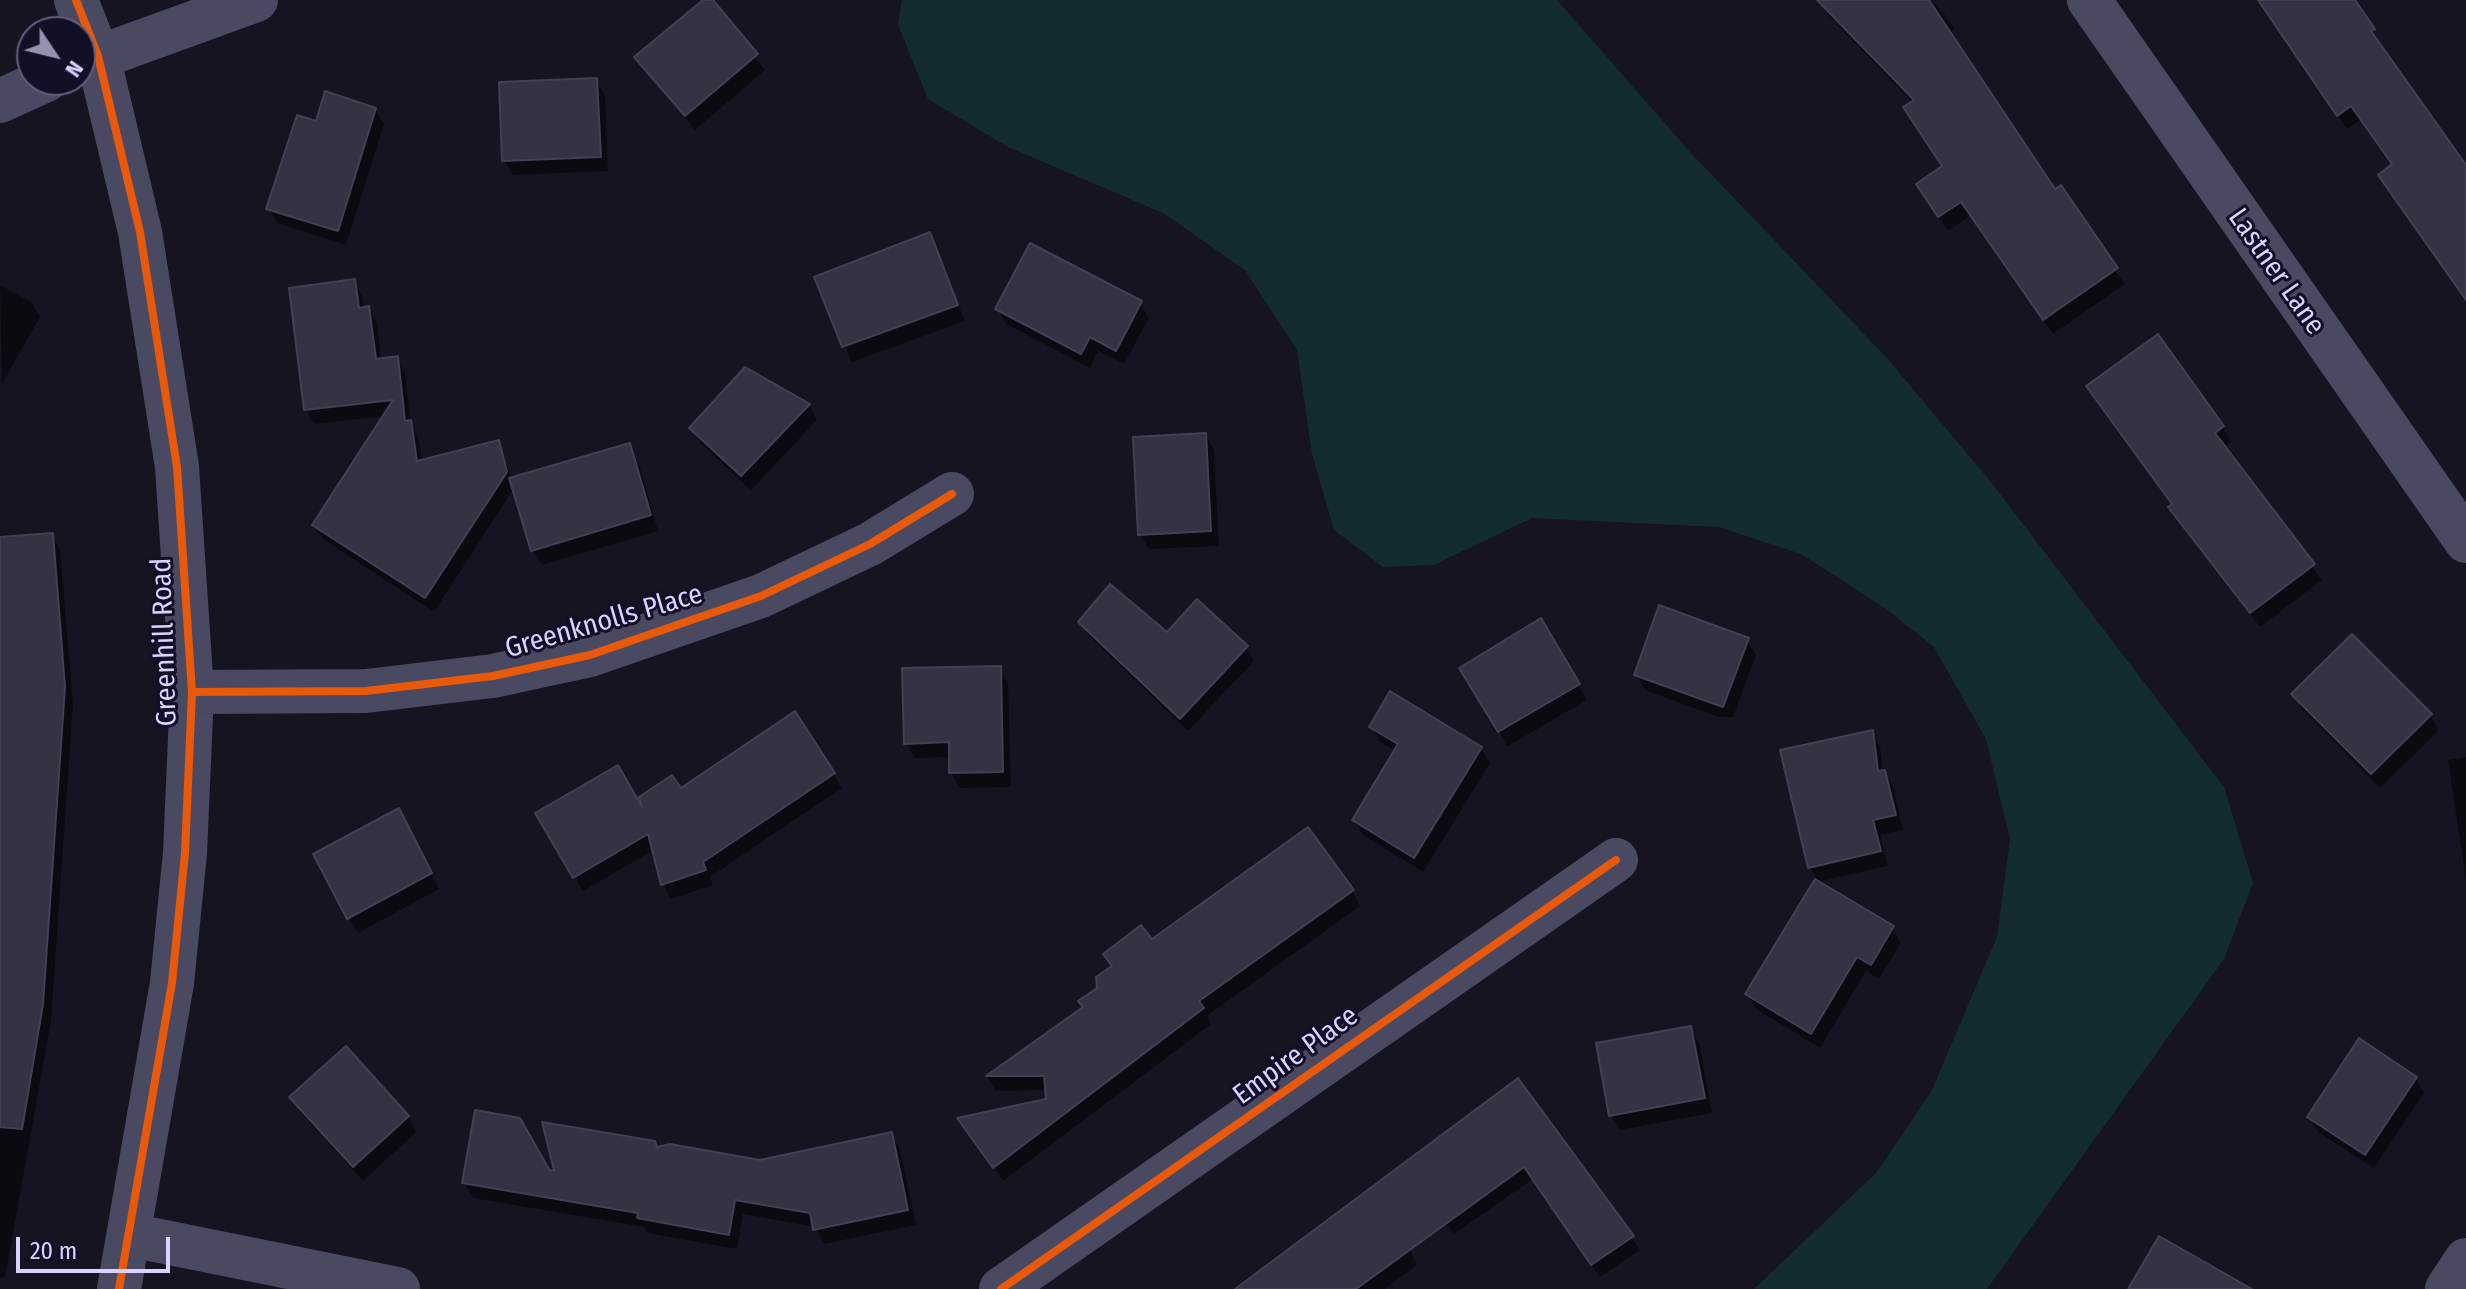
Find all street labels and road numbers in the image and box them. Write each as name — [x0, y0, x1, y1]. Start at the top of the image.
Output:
street label: Lastner Lane — [2220, 202, 2332, 342]
street label: Greenhill Road — [145, 557, 185, 727]
street label: Greenknolls Place — [501, 578, 707, 666]
street label: Empire Place — [1227, 999, 1365, 1113]

